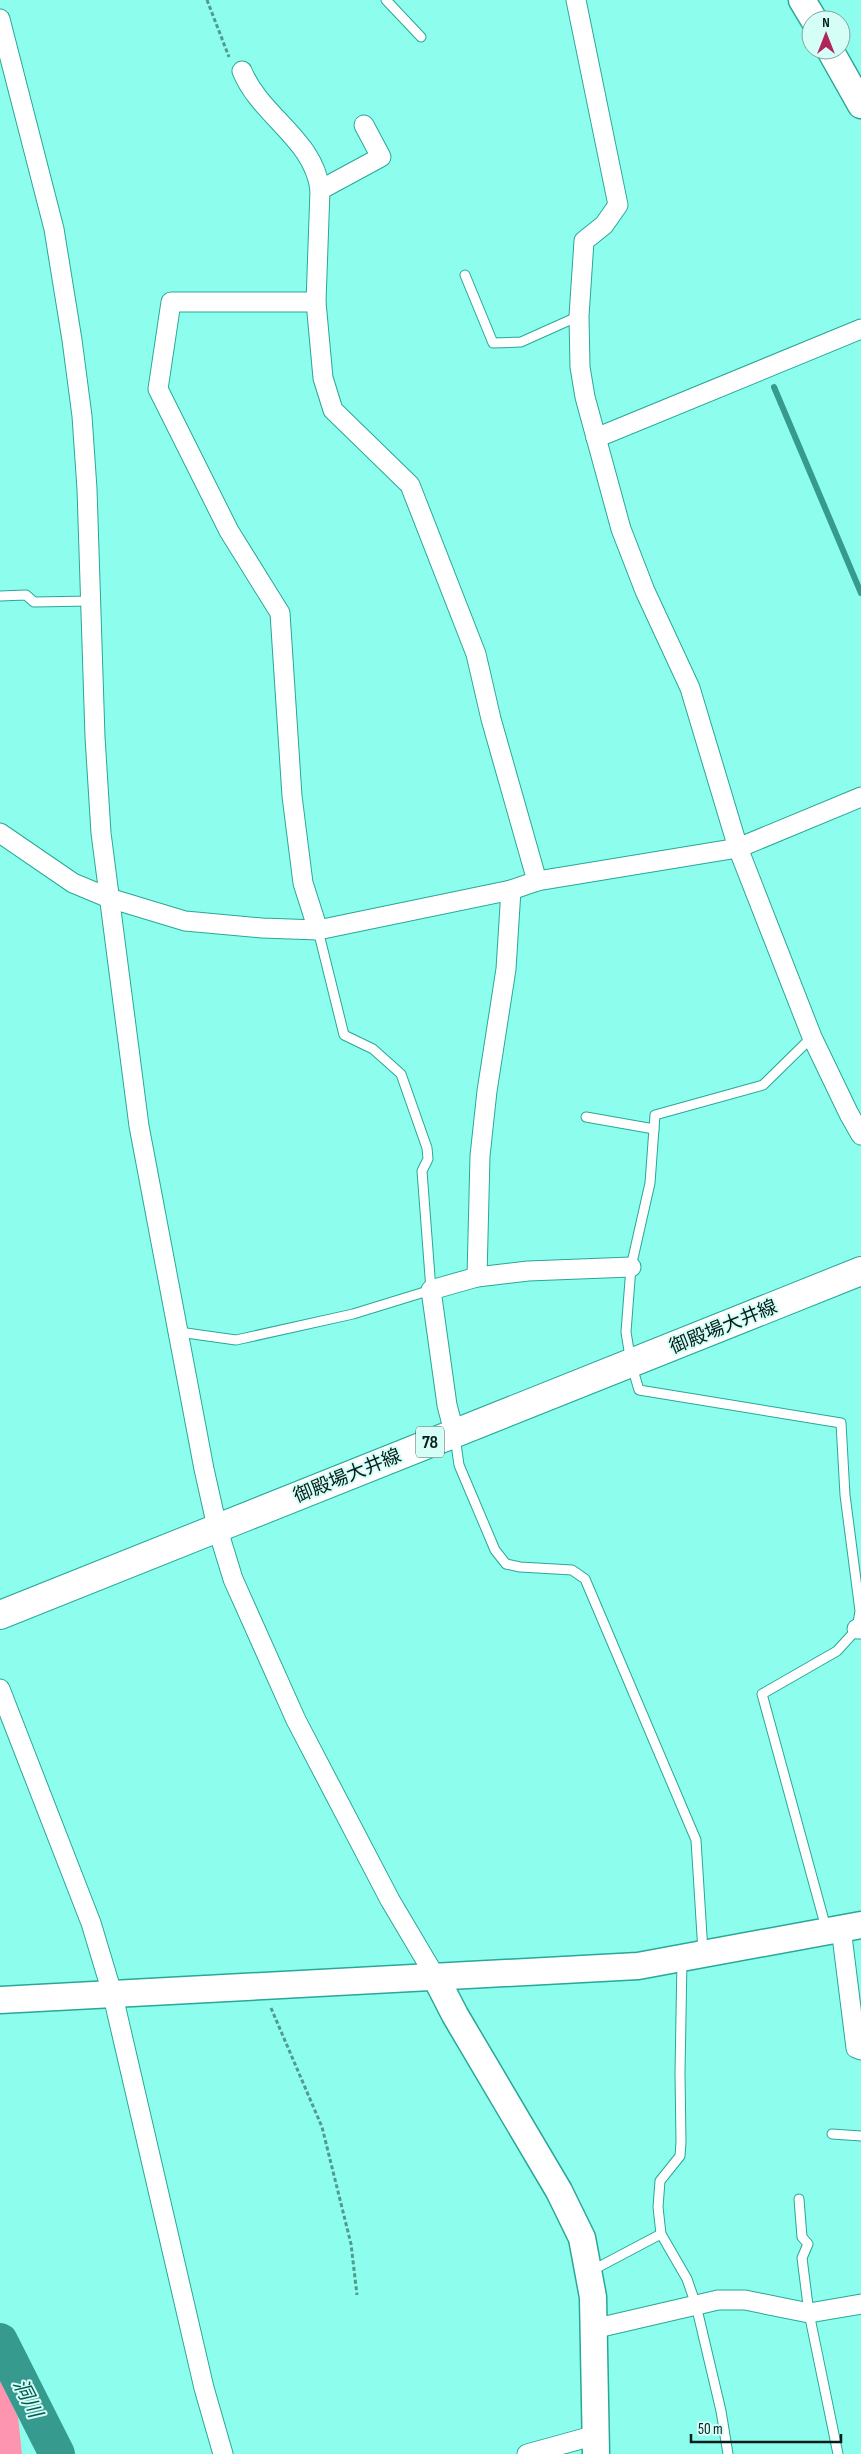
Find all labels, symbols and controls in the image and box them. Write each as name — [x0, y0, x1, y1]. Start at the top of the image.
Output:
north arrow — [801, 10, 851, 60]
text: N — [822, 14, 830, 31]
street label: 御殿場大井線 — [666, 1295, 781, 1359]
road number: 78 — [416, 1426, 444, 1458]
street label: 御殿場大井線 — [290, 1444, 405, 1508]
water label: 洞川 — [7, 2375, 48, 2424]
scale bar — [691, 2412, 841, 2444]
text: 50 m — [698, 2420, 723, 2439]

